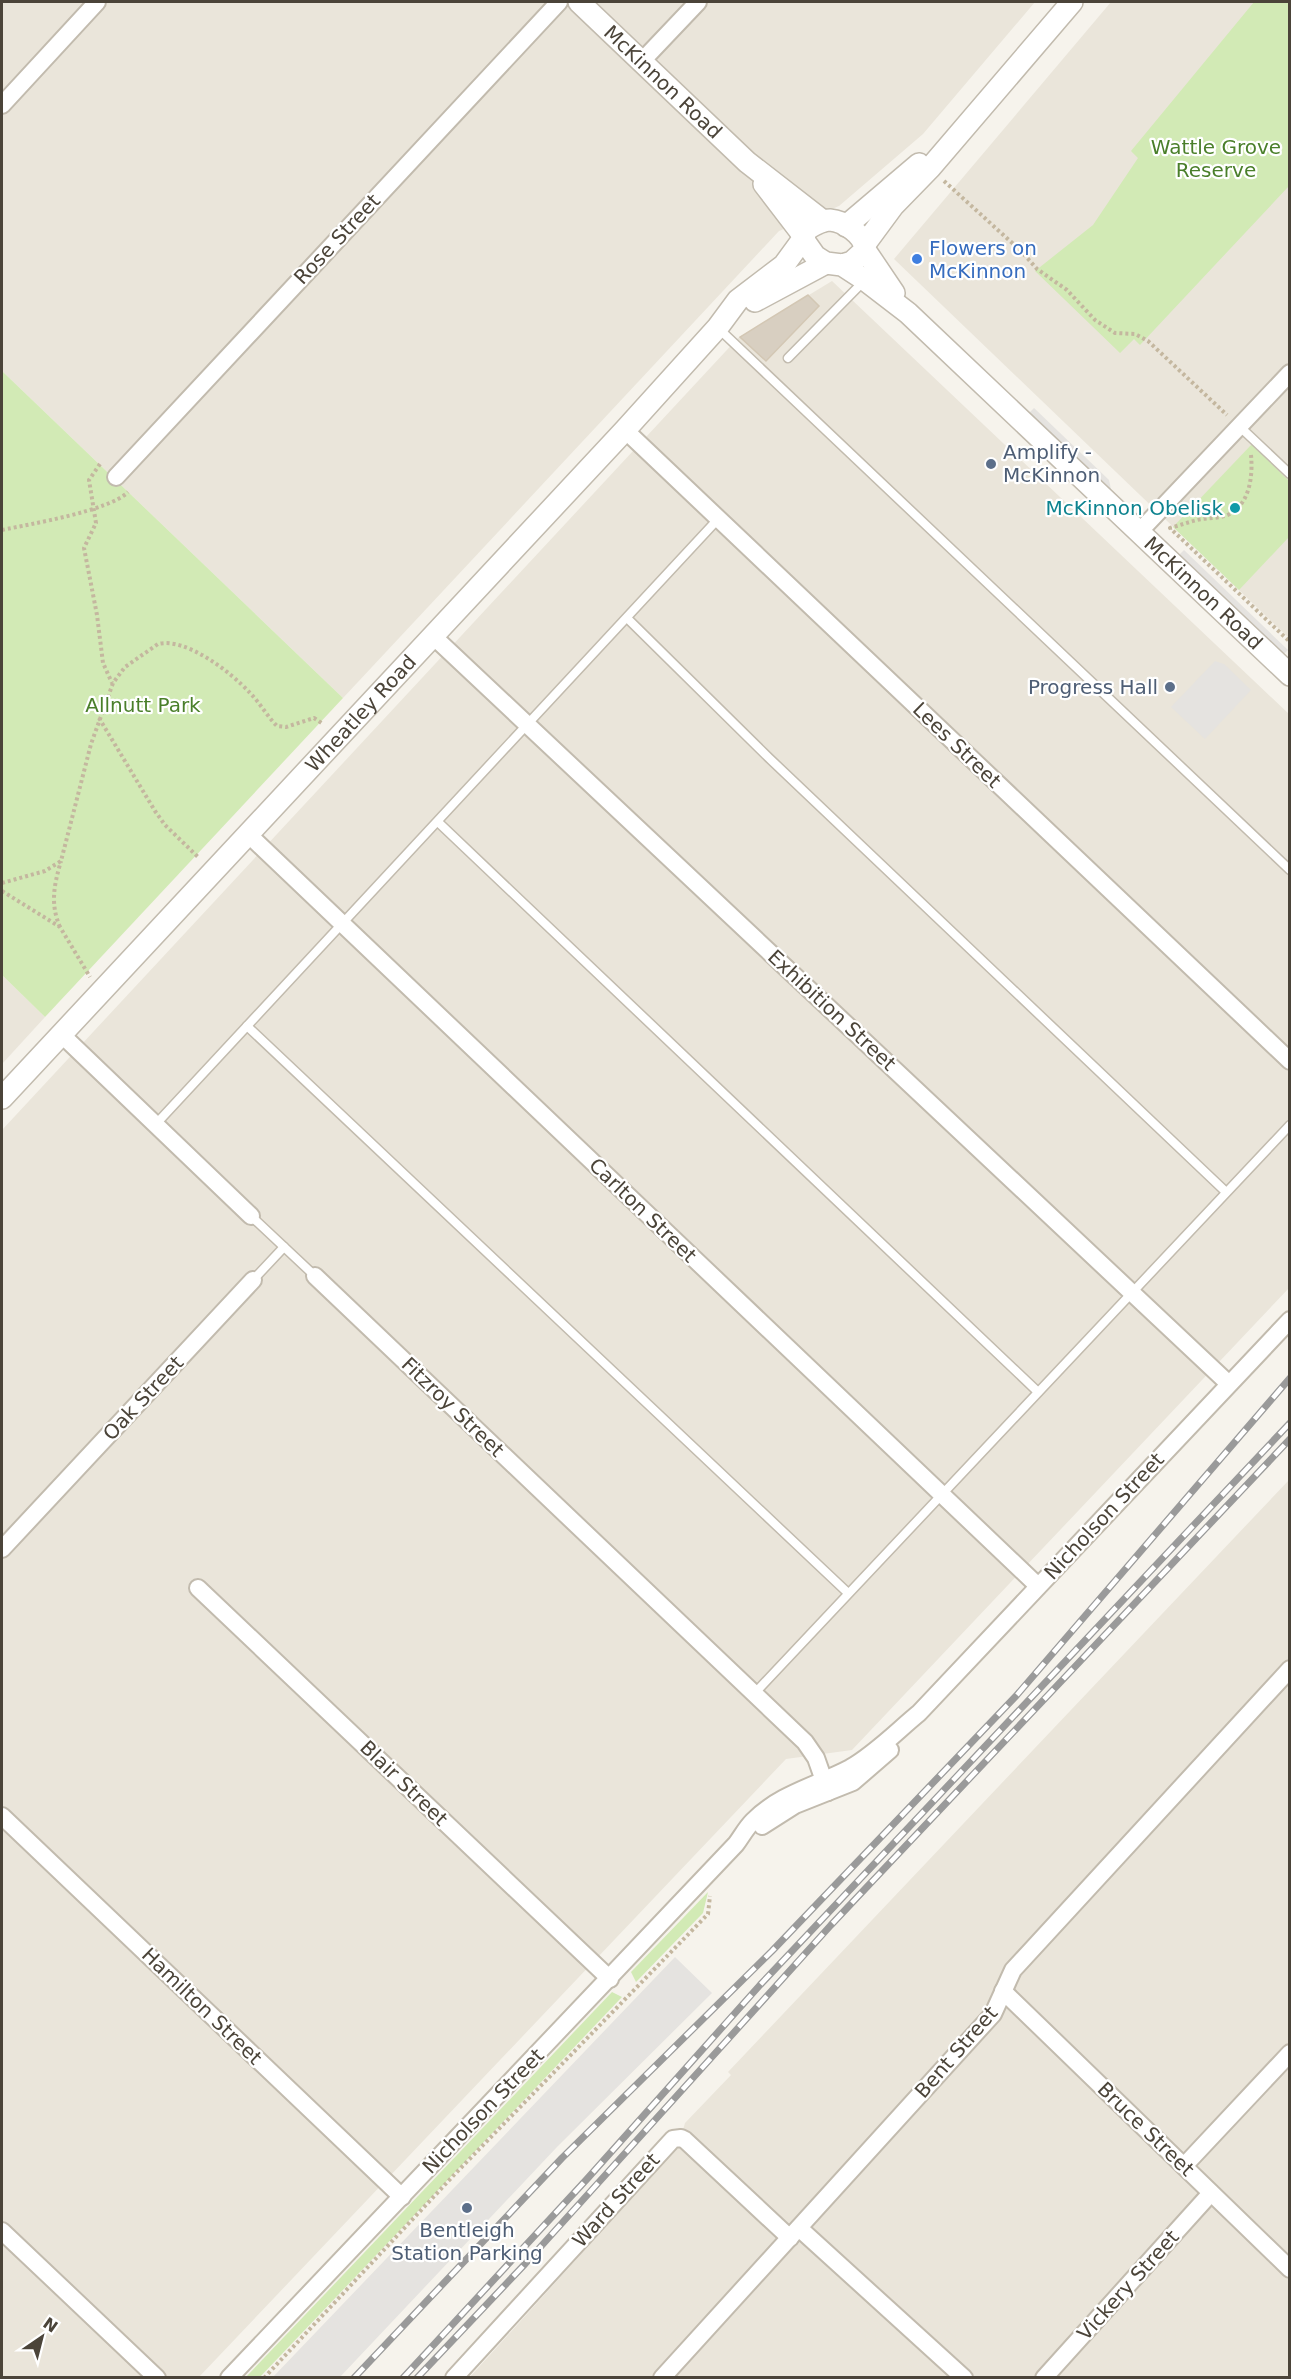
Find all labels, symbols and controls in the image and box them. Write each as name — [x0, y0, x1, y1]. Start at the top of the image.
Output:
street label: McKinnon Road — [599, 20, 727, 144]
park label: Wattle Grove Reserve — [1151, 135, 1281, 182]
street label: Rose Street — [289, 189, 385, 289]
place label: Flowers on McKinnon — [929, 236, 1037, 283]
marker: Flowers on McKinnon — [910, 252, 924, 266]
place label: Amplify - McKinnon — [1003, 440, 1100, 487]
marker: Amplify - McKinnon — [984, 457, 998, 471]
place label: McKinnon Obelisk — [1046, 496, 1223, 520]
marker: McKinnon Obelisk — [1228, 501, 1242, 515]
street label: McKinnon Road — [1139, 531, 1268, 655]
street label: Wheatley Road — [300, 650, 421, 777]
place label: Progress Hall — [1028, 675, 1158, 699]
marker: Progress Hall — [1163, 680, 1177, 694]
park label: Allnutt Park — [85, 693, 201, 717]
street label: Lees Street — [908, 697, 1006, 793]
street label: Exhibition Street — [763, 944, 901, 1076]
street label: Carlton Street — [584, 1153, 702, 1267]
street label: Oak Street — [98, 1351, 188, 1445]
street label: Fitzroy Street — [397, 1352, 509, 1462]
street label: Nicholson Street — [1039, 1448, 1169, 1584]
street label: Blair Street — [355, 1735, 453, 1831]
street label: Hamilton Street — [137, 1943, 267, 2070]
street label: Bent Street — [910, 2001, 1002, 2103]
street label: Nicholson Street — [417, 2043, 549, 2178]
street label: Bruce Street — [1093, 2077, 1199, 2181]
street label: Ward Street — [567, 2148, 665, 2252]
marker: Bentleigh Station Parking — [460, 2201, 474, 2215]
place label: Bentleigh Station Parking — [391, 2218, 543, 2265]
street label: Vickery Street — [1072, 2225, 1184, 2345]
north arrow — [12, 2307, 72, 2367]
text: N — [39, 2314, 61, 2337]

